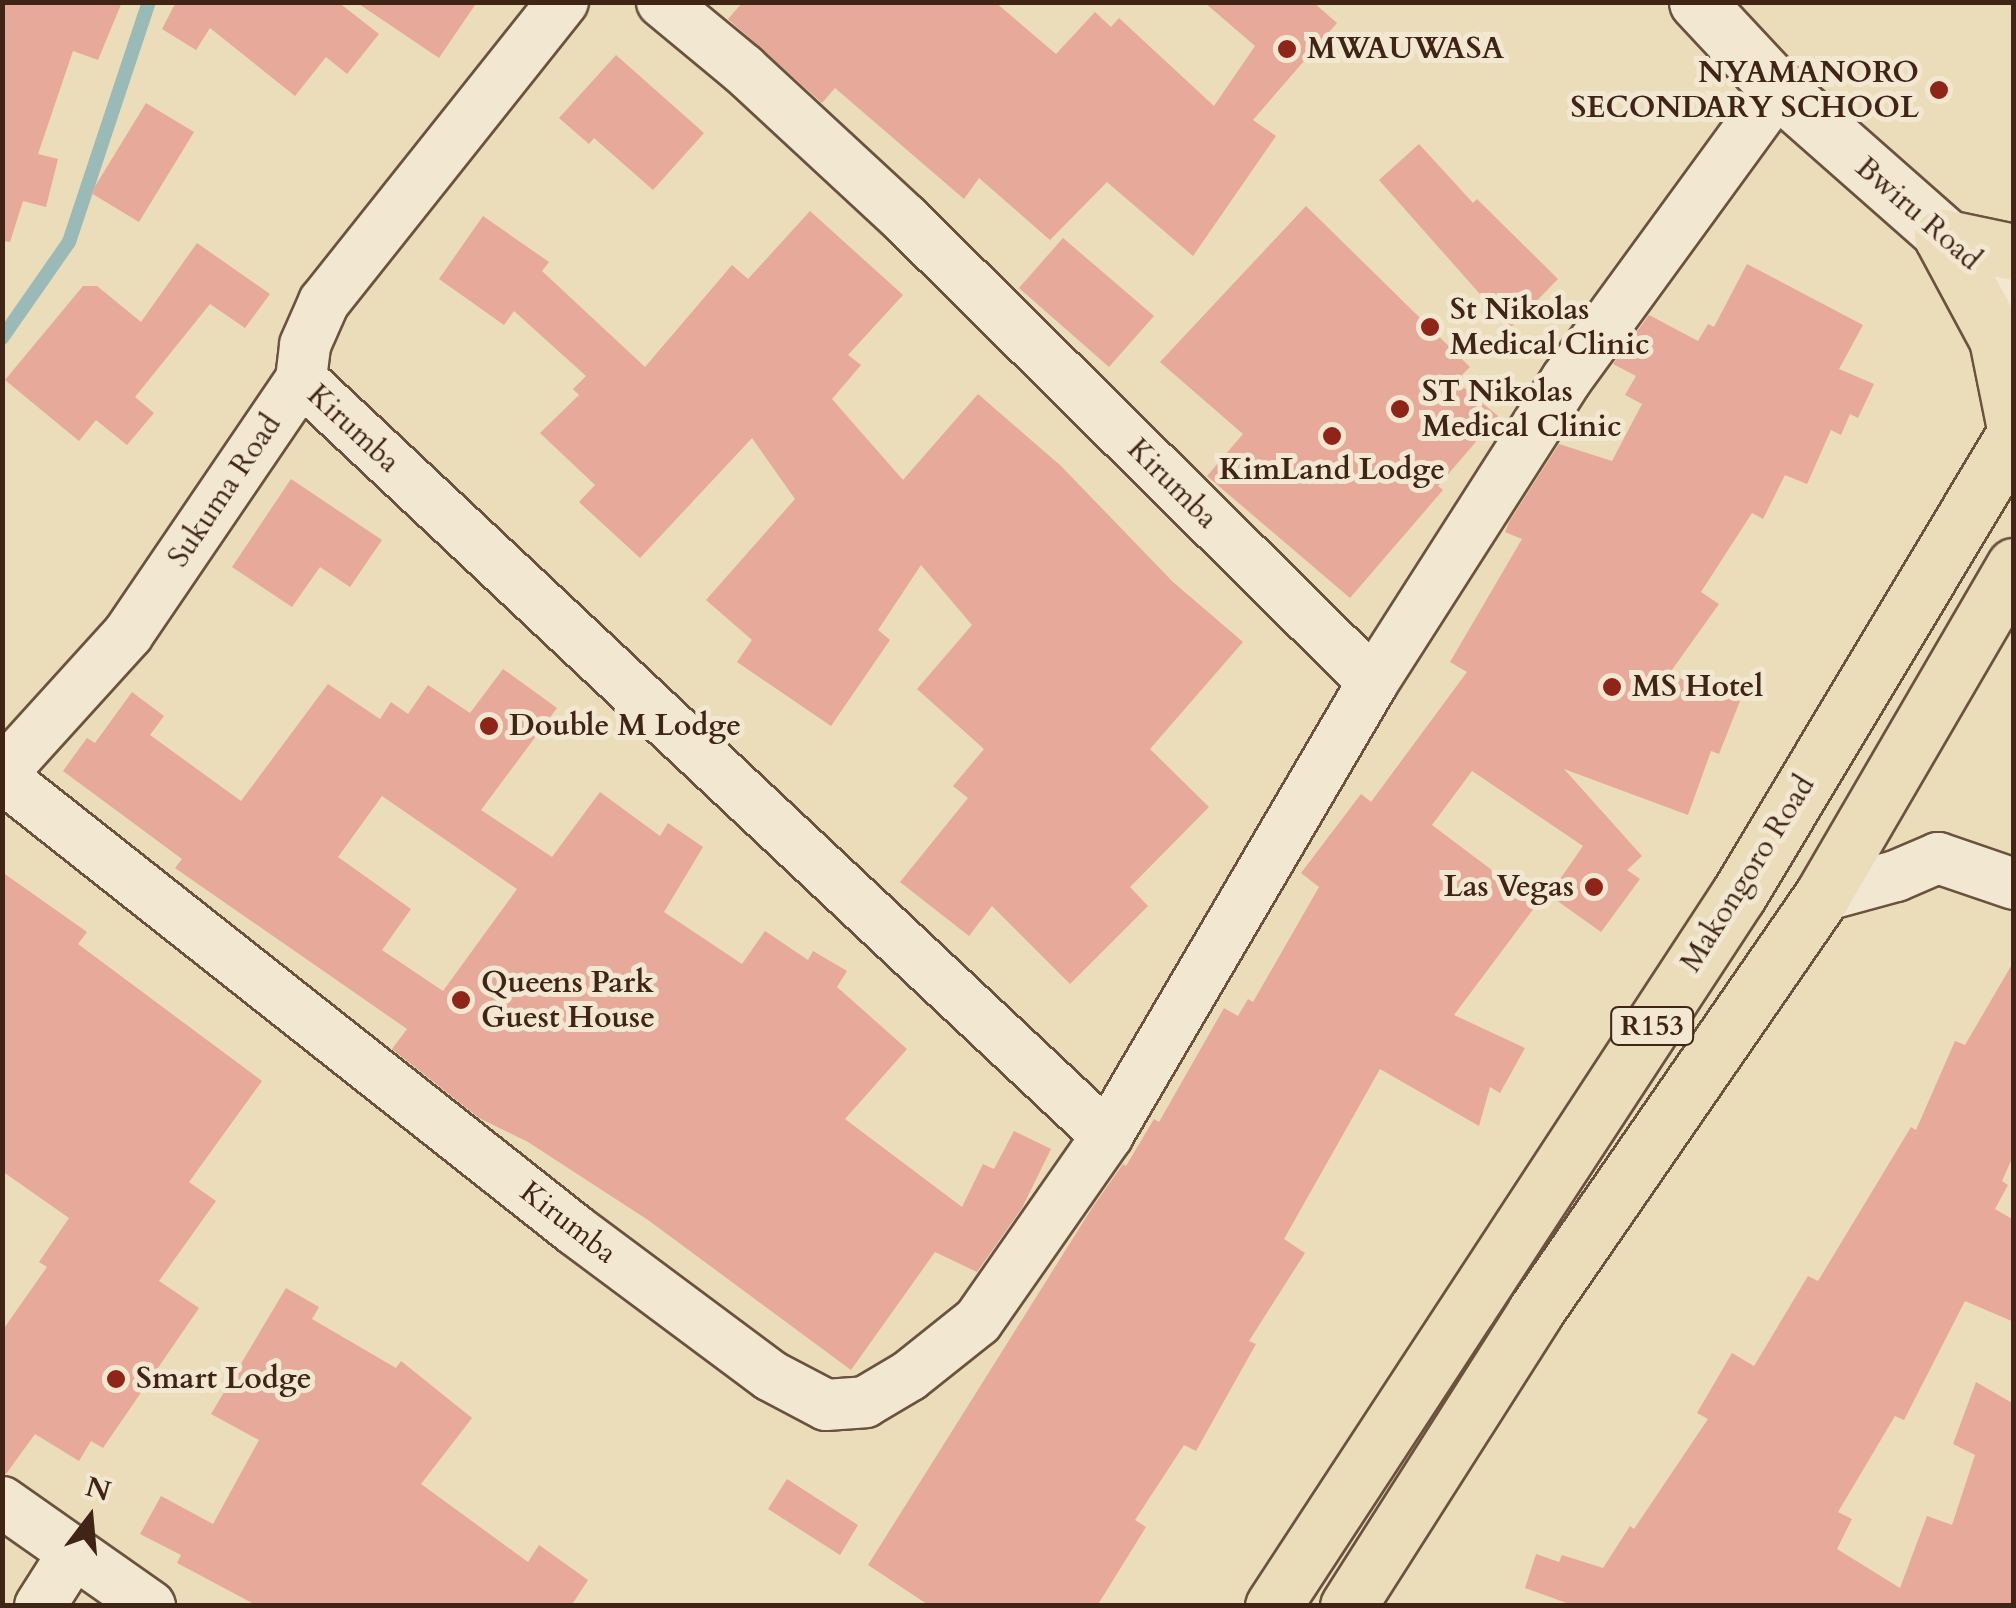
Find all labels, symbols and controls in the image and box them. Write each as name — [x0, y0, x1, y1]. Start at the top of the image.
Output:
place label: MWAUWASA — [1307, 31, 1504, 67]
marker: MWAUWASA — [1276, 38, 1298, 60]
place label: NYAMANORO SECONDARY SCHOOL — [1570, 55, 1919, 126]
marker: NYAMANORO SECONDARY SCHOOL — [1928, 79, 1950, 101]
street label: Bwiru Road — [1848, 150, 1988, 278]
place label: St Nikolas Medical Clinic — [1450, 292, 1649, 362]
marker: St Nikolas Medical Clinic — [1419, 316, 1441, 338]
place label: ST Nikolas Medical Clinic — [1422, 374, 1621, 444]
street label: Kirumba — [300, 377, 406, 481]
marker: ST Nikolas Medical Clinic — [1387, 396, 1413, 422]
street label: Sukuma Road — [161, 408, 289, 574]
marker: KimLand Lodge — [1321, 425, 1343, 447]
street label: Kirumba — [1119, 431, 1225, 537]
place label: KimLand Lodge — [1219, 452, 1445, 488]
place label: MS Hotel — [1632, 669, 1763, 705]
marker: MS Hotel — [1601, 676, 1623, 698]
place label: Double M Lodge — [509, 708, 741, 744]
marker: Double M Lodge — [478, 715, 500, 737]
street label: Makongoro Road — [1673, 769, 1823, 979]
place label: Las Vegas — [1444, 869, 1574, 905]
marker: Las Vegas — [1583, 876, 1605, 898]
place label: Queens Park Guest House — [481, 965, 655, 1036]
marker: Queens Park Guest House — [450, 989, 472, 1011]
road number: R153 — [1610, 1003, 1694, 1049]
street label: Kirumba — [513, 1174, 623, 1272]
place label: Smart Lodge — [136, 1361, 312, 1397]
marker: Smart Lodge — [105, 1368, 127, 1390]
north arrow — [40, 1468, 140, 1568]
text: N — [81, 1468, 115, 1511]

